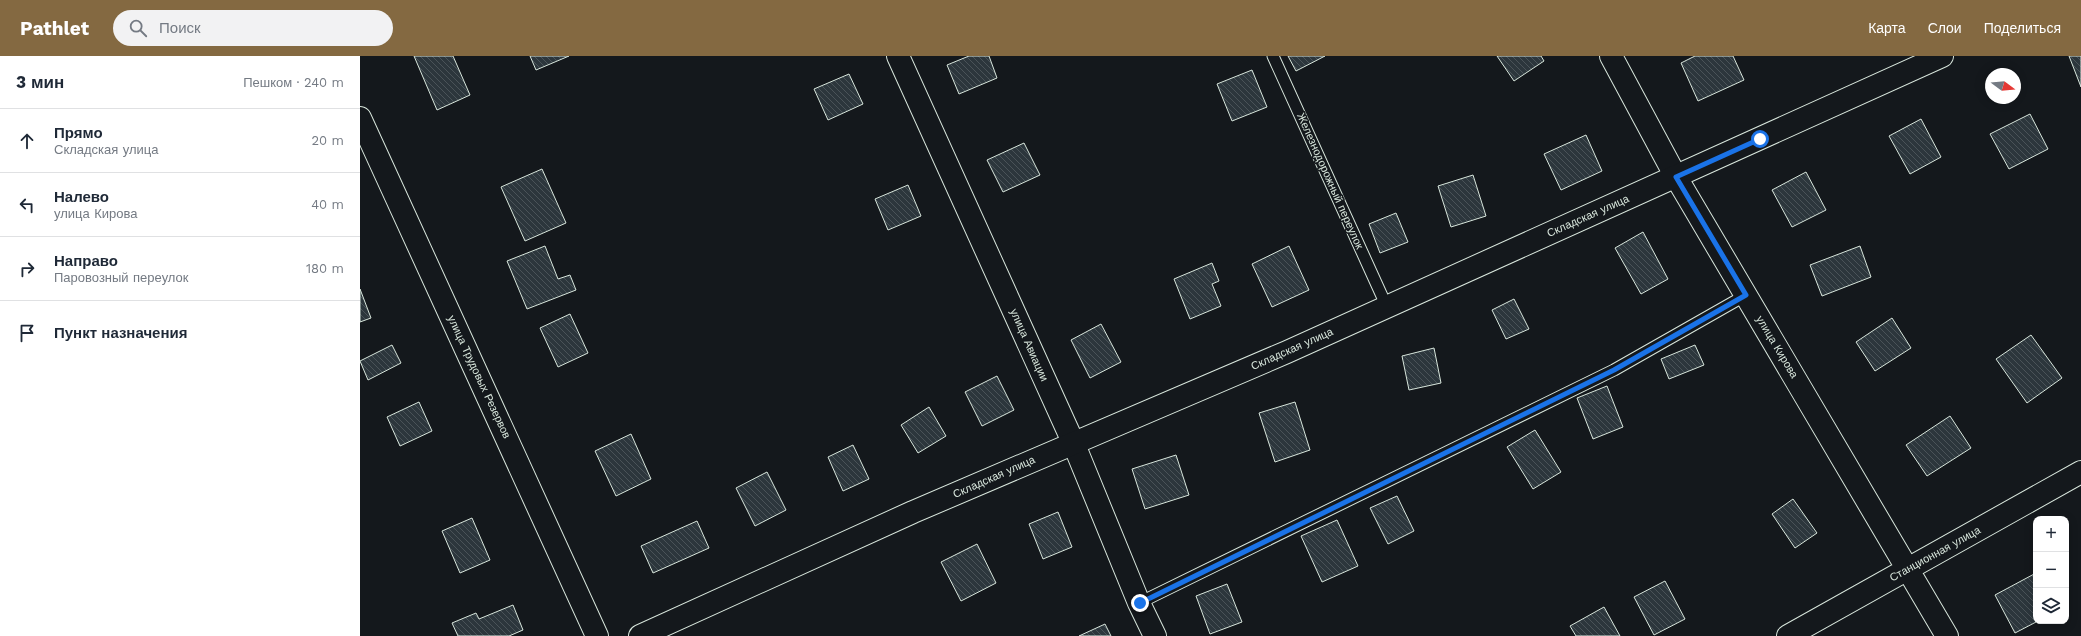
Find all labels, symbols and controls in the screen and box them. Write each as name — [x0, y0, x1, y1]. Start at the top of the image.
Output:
search box — [113, 10, 393, 46]
text: Pathlet — [20, 17, 89, 40]
icon: search — [127, 17, 149, 39]
text: Поиск — [159, 19, 201, 37]
text: Карта — [1868, 20, 1906, 36]
text: Слои — [1928, 20, 1962, 36]
text: Поделиться — [1984, 20, 2061, 36]
north arrow — [1985, 68, 2021, 104]
text: 3 мин — [16, 72, 64, 92]
text: Пешком · 240 m — [243, 75, 344, 90]
street label: Железнодорожный переулок — [1294, 111, 1366, 251]
text: Прямо — [54, 124, 103, 142]
icon: ahead — [16, 130, 38, 152]
route start — [1751, 130, 1769, 148]
text: 20 m — [312, 133, 344, 148]
text: Складская улица — [54, 142, 159, 157]
text: Налево — [54, 188, 109, 206]
street label: Складская улица — [1545, 192, 1632, 240]
icon: left — [16, 194, 38, 216]
text: 40 m — [311, 197, 344, 212]
text: улица Кирова — [54, 206, 137, 221]
text: Направо — [54, 252, 118, 270]
icon: right — [16, 258, 38, 280]
text: 180 m — [306, 261, 344, 276]
text: Паровозный переулок — [54, 270, 189, 285]
street label: улица Авиации — [1007, 307, 1051, 383]
street label: улица Трудовых Резервов — [445, 313, 513, 441]
street label: улица Кирова — [1753, 313, 1801, 381]
icon: arrive — [16, 322, 38, 344]
text: Пункт назначения — [54, 324, 187, 342]
street label: Складская улица — [1249, 325, 1336, 373]
street label: Складская улица — [951, 453, 1038, 501]
map controls — [2033, 516, 2069, 624]
button: + — [2033, 516, 2069, 552]
street label: Станционная улица — [1887, 523, 1983, 584]
button: − — [2033, 552, 2069, 588]
button: layers — [2033, 588, 2069, 624]
route end — [1131, 594, 1149, 612]

